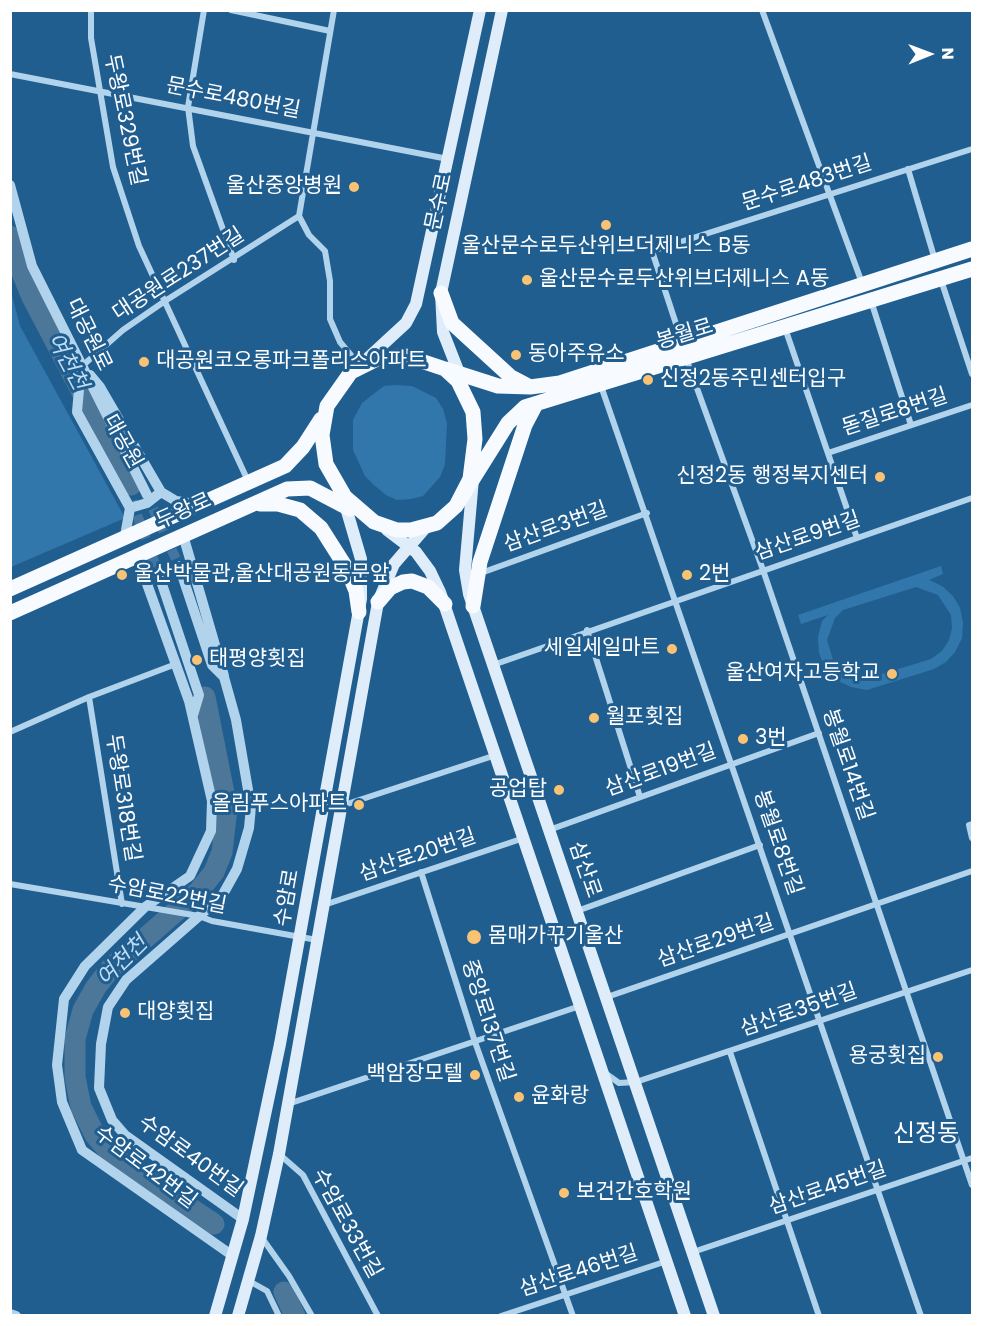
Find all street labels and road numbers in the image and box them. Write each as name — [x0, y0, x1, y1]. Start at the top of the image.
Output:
street label: 두왕로329번길 — [98, 52, 150, 188]
street label: 문수로480번길 — [164, 74, 302, 124]
street label: 문수로483번길 — [739, 151, 875, 217]
street label: 문수로 — [422, 171, 458, 233]
street label: 대공원로237번길 — [108, 223, 250, 327]
street label: 대공원로 — [60, 295, 116, 375]
street label: 봉월로 — [654, 314, 716, 356]
street label: 돋질로8번길 — [839, 384, 951, 442]
street label: 대공원 — [97, 411, 147, 473]
street label: 두왕로 — [152, 489, 216, 535]
street label: 삼산로3번길 — [500, 498, 612, 558]
street label: 삼산로9번길 — [752, 507, 864, 567]
street label: 봉월로14번길 — [816, 706, 878, 824]
street label: 두왕로318번길 — [99, 732, 145, 864]
street label: 삼산로19번길 — [602, 739, 720, 803]
street label: 봉월로8번길 — [747, 787, 807, 899]
street label: 삼산로20번길 — [356, 824, 480, 888]
street label: 삼산로 — [563, 838, 605, 902]
street label: 수암로 — [271, 867, 305, 929]
street label: 수암로22번길 — [105, 872, 229, 920]
street label: 삼산로29번길 — [654, 910, 778, 974]
street label: 중앙로137번길 — [455, 957, 519, 1085]
street label: 삼산로35번길 — [737, 979, 861, 1043]
street label: 수암로40번길 — [133, 1111, 247, 1203]
street label: 수암로42번길 — [89, 1121, 201, 1215]
street label: 삼산로45번길 — [766, 1157, 890, 1221]
street label: 수암로33번길 — [306, 1165, 386, 1283]
street label: 삼산로46번길 — [517, 1241, 641, 1303]

